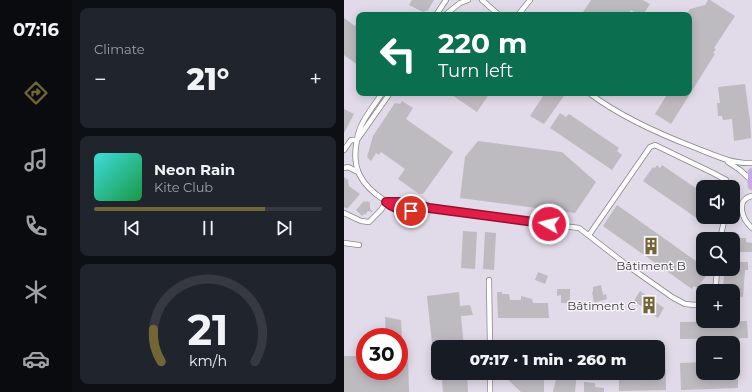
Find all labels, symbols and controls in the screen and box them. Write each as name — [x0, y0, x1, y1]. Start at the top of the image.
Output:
text: 07:16 — [13, 19, 59, 41]
text: 220 m — [438, 26, 527, 60]
icon: left — [372, 28, 424, 80]
text: Climate — [94, 41, 145, 57]
text: Turn left — [438, 60, 513, 82]
text: 21° — [187, 61, 229, 98]
text: − — [94, 66, 107, 93]
text: + — [309, 66, 322, 93]
icon: directions — [22, 79, 50, 107]
icon: music — [22, 146, 50, 174]
text: Neon Rain — [154, 160, 235, 179]
text: Kite Club — [154, 179, 213, 195]
map controls — [696, 180, 740, 380]
button: sound — [696, 180, 740, 224]
pin — [394, 194, 428, 228]
icon: arrive — [400, 200, 422, 222]
position arrow — [528, 203, 570, 245]
icon: phone — [22, 212, 50, 240]
icon: previous — [121, 217, 143, 239]
icon: pause — [197, 217, 219, 239]
icon: next — [273, 217, 295, 239]
button: search — [696, 232, 740, 276]
building icon: Bâtiment B — [641, 236, 661, 256]
place label: Bâtiment B — [616, 258, 686, 273]
icon: climate — [22, 278, 50, 306]
button: + — [696, 284, 740, 328]
building icon: Bâtiment C — [639, 295, 659, 315]
place label: Bâtiment C — [567, 298, 636, 313]
text: 21 — [188, 305, 228, 355]
speed limit sign: 30 — [356, 328, 408, 380]
button: − — [696, 336, 740, 380]
icon: car — [22, 345, 50, 373]
text: 07:17 · 1 min · 260 m — [470, 350, 626, 369]
text: km/h — [189, 352, 227, 370]

